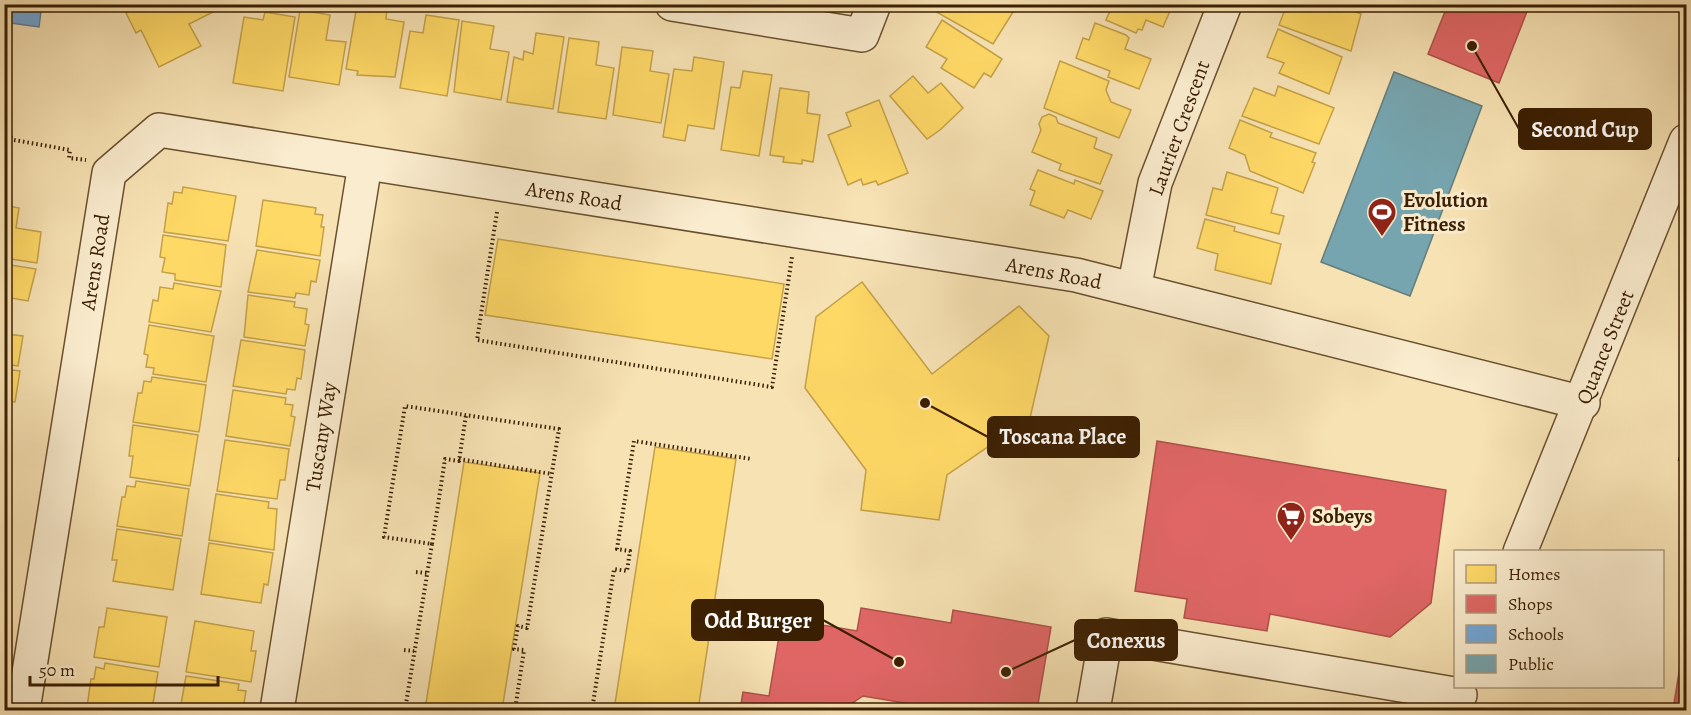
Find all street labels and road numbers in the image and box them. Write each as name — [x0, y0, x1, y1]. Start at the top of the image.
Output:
street label: Laurier Crescent — [1142, 56, 1216, 200]
street label: Arens Road — [523, 174, 625, 218]
street label: Arens Road — [73, 211, 117, 313]
street label: Arens Road — [1003, 250, 1105, 296]
street label: Quance Street — [1569, 286, 1641, 408]
street label: Tuscany Way — [299, 380, 344, 494]

